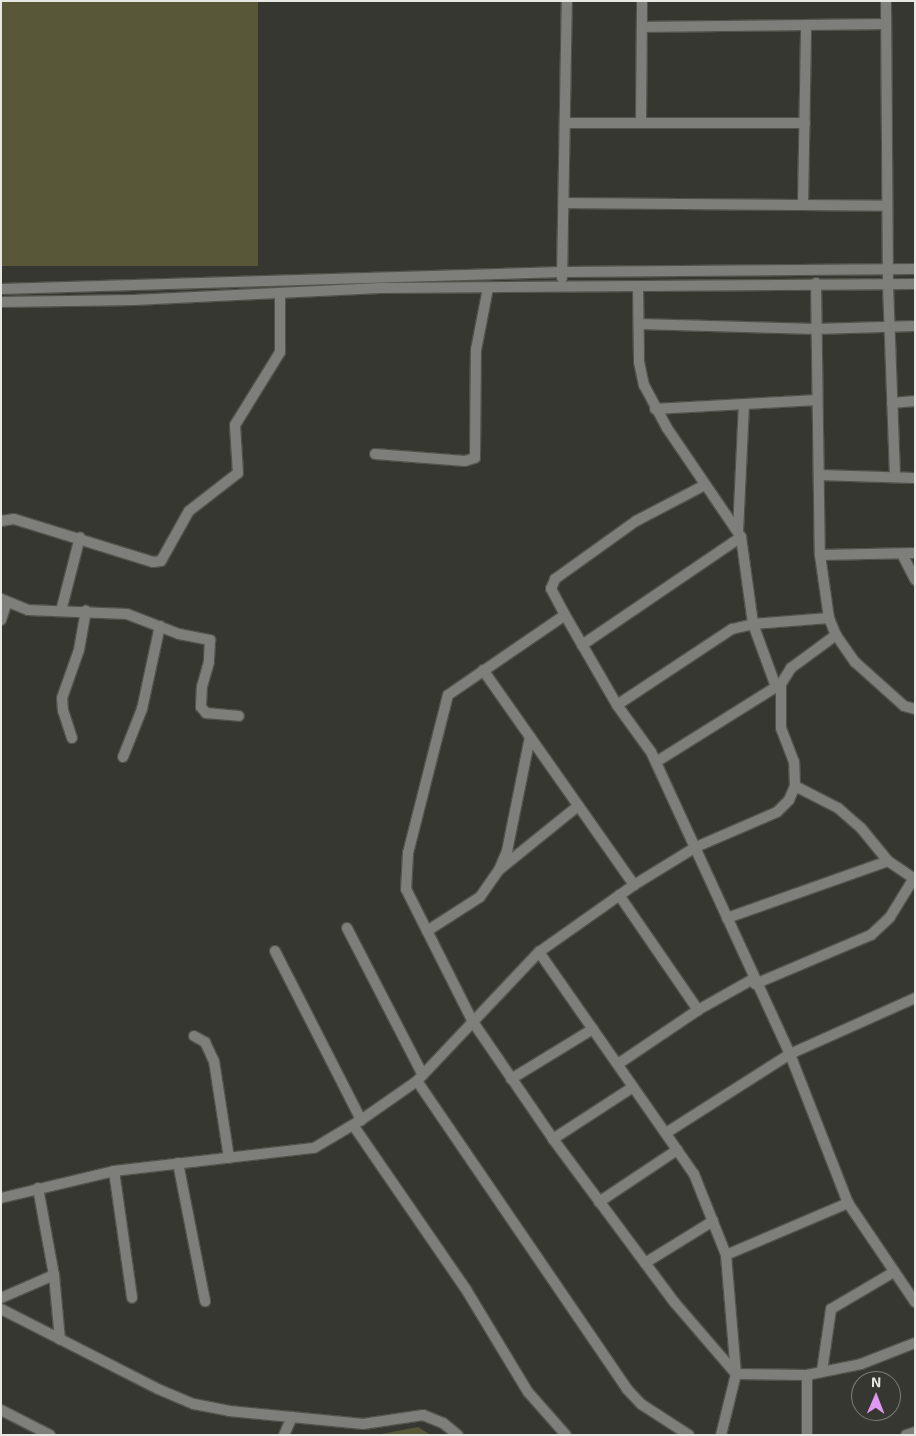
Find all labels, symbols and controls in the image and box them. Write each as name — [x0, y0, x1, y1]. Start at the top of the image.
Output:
north arrow — [851, 1371, 901, 1421]
text: N — [871, 1373, 881, 1390]

